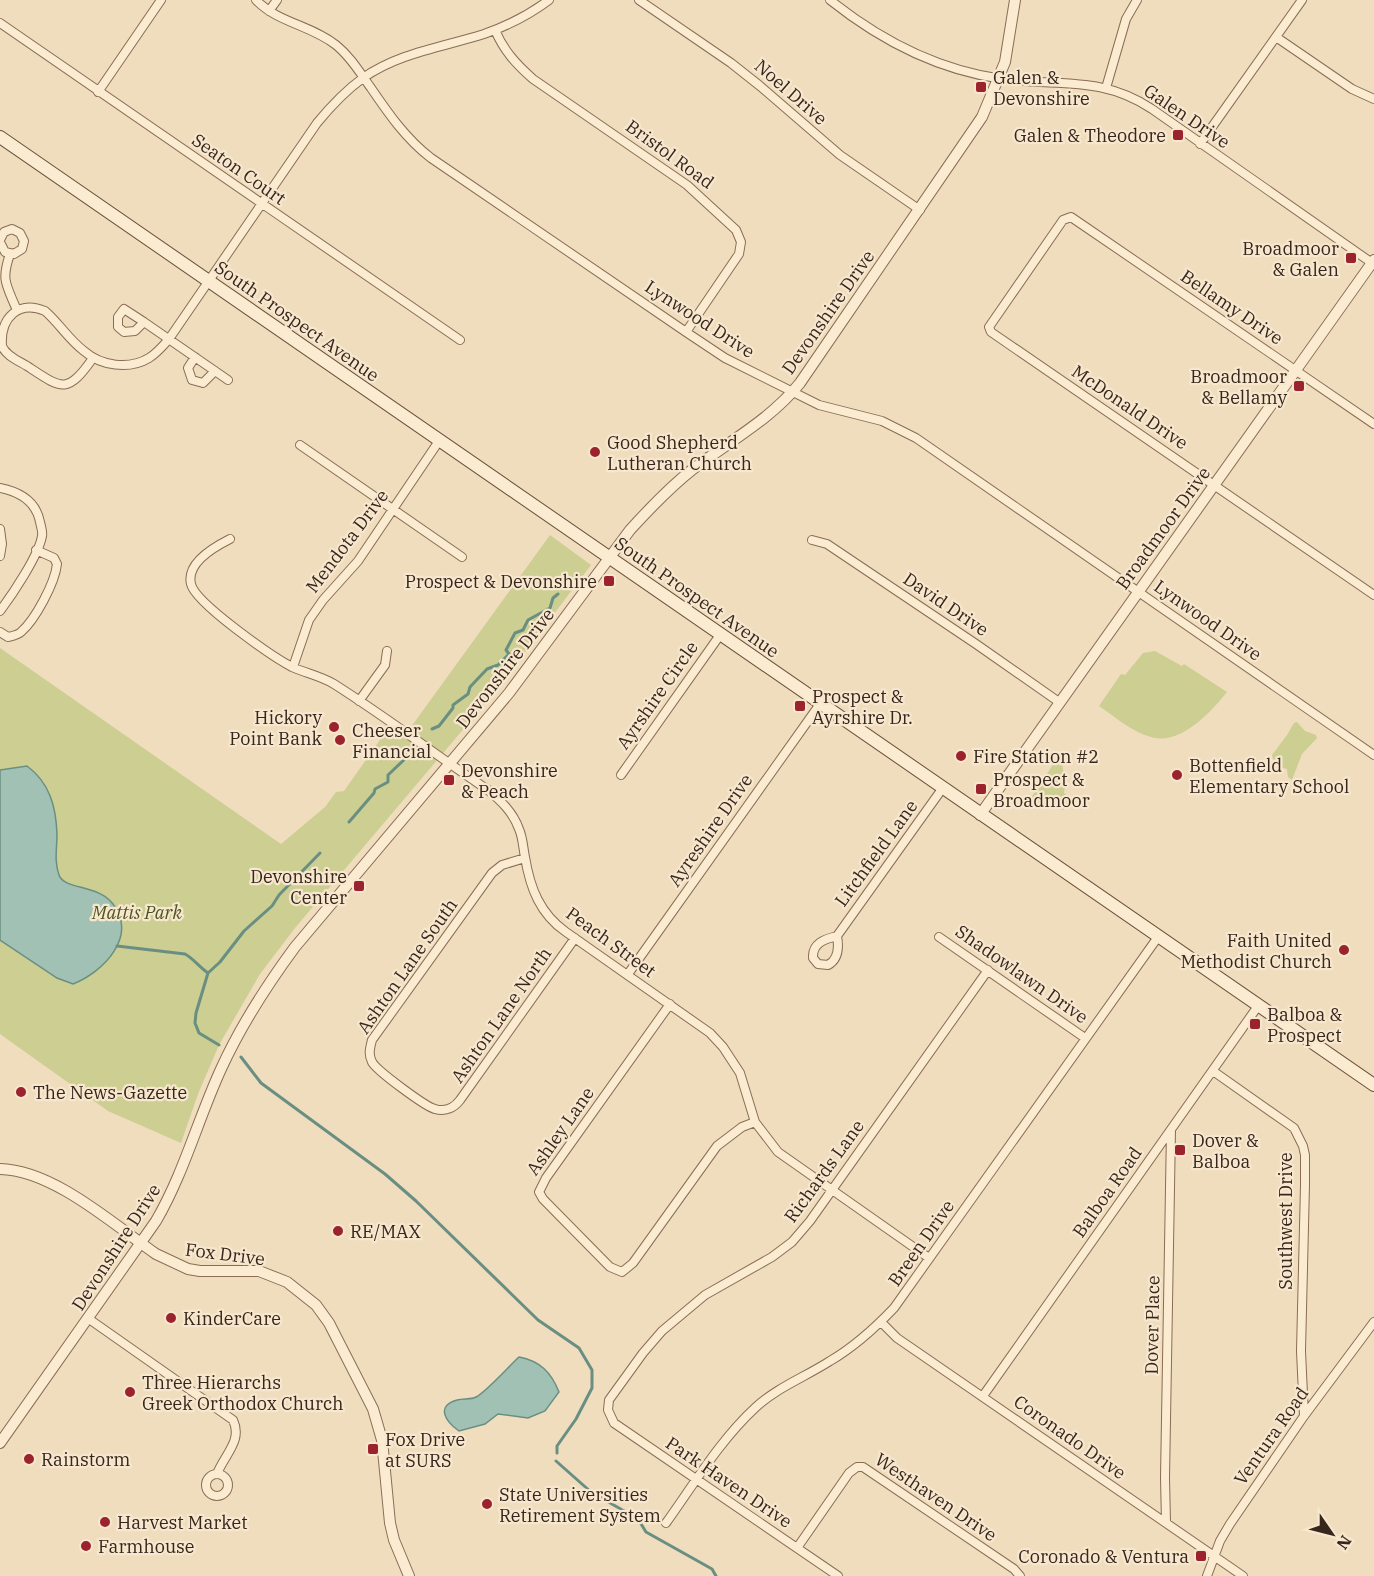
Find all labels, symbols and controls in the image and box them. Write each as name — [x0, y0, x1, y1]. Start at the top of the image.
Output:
street label: Noel Drive — [750, 54, 832, 130]
place label: Galen & Devonshire — [993, 66, 1090, 110]
street label: Galen Drive — [1139, 79, 1235, 153]
marker: Galen & Devonshire — [974, 80, 988, 94]
street label: Bristol Road — [621, 114, 719, 194]
place label: Galen & Theodore — [1014, 124, 1166, 147]
street label: Seaton Court — [188, 128, 290, 210]
marker: Galen & Theodore — [1171, 128, 1185, 142]
place label: Broadmoor & Galen — [1242, 237, 1339, 281]
street label: Devonshire Drive — [777, 245, 879, 379]
marker: Broadmoor & Galen — [1344, 251, 1358, 265]
street label: South Prospect Avenue — [210, 255, 384, 387]
street label: Bellamy Drive — [1176, 264, 1288, 350]
street label: Lynwood Drive — [641, 275, 759, 363]
street label: McDonald Drive — [1068, 360, 1192, 454]
place label: Broadmoor & Bellamy — [1190, 365, 1287, 409]
marker: Broadmoor & Bellamy — [1292, 379, 1306, 393]
place label: Good Shepherd Lutheran Church — [607, 431, 752, 475]
marker: Good Shepherd Lutheran Church — [588, 445, 602, 459]
street label: Broadmoor Drive — [1111, 462, 1215, 594]
street label: Mendota Drive — [301, 485, 393, 597]
street label: South Prospect Avenue — [610, 531, 784, 663]
street label: David Drive — [899, 567, 993, 641]
place label: Prospect & Devonshire — [405, 570, 597, 593]
marker: Prospect & Devonshire — [602, 574, 616, 588]
street label: Lynwood Drive — [1150, 574, 1266, 666]
street label: Devonshire Drive — [451, 603, 559, 733]
street label: Ayrshire Circle — [611, 636, 703, 754]
place label: Prospect & Ayrshire Dr. — [812, 685, 913, 729]
marker: Prospect & Ayrshire Dr. — [793, 699, 807, 713]
place label: Hickory Point Bank — [229, 706, 322, 750]
place label: Cheeser Financial — [352, 719, 432, 763]
marker: Hickory Point Bank — [327, 720, 341, 734]
marker: Cheeser Financial — [333, 733, 347, 747]
place label: Fire Station #2 — [973, 745, 1099, 768]
marker: Fire Station #2 — [954, 749, 968, 763]
place label: Bottenfield Elementary School — [1189, 754, 1349, 798]
place label: Devonshire & Peach — [461, 759, 558, 803]
place label: Prospect & Broadmoor — [993, 768, 1090, 812]
marker: Bottenfield Elementary School — [1170, 768, 1184, 782]
street label: Ayreshire Drive — [663, 769, 757, 891]
marker: Devonshire & Peach — [442, 773, 456, 787]
marker: Prospect & Broadmoor — [974, 782, 988, 796]
street label: Litchfield Lane — [830, 795, 922, 911]
place label: Devonshire Center — [250, 865, 347, 909]
marker: Devonshire Center — [352, 879, 366, 893]
street label: Ashton Lane South — [352, 894, 462, 1038]
park label: Mattis Park — [91, 901, 182, 924]
street label: Peach Street — [561, 902, 661, 982]
street label: Shadowlawn Drive — [951, 920, 1093, 1028]
place label: Faith United Methodist Church — [1180, 929, 1332, 973]
street label: Ashton Lane North — [446, 943, 556, 1087]
marker: Faith United Methodist Church — [1337, 943, 1351, 957]
place label: Balboa & Prospect — [1267, 1003, 1343, 1047]
marker: Balboa & Prospect — [1248, 1017, 1262, 1031]
place label: The News-Gazette — [33, 1081, 187, 1104]
street label: Ashley Lane — [521, 1082, 599, 1180]
marker: The News-Gazette — [14, 1085, 28, 1099]
street label: Richards Lane — [779, 1115, 869, 1227]
place label: Dover & Balboa — [1192, 1129, 1259, 1173]
street label: Balboa Road — [1067, 1142, 1147, 1242]
marker: Dover & Balboa — [1173, 1143, 1187, 1157]
street label: Southwest Drive — [1274, 1152, 1297, 1290]
street label: Devonshire Drive — [66, 1179, 166, 1315]
street label: Breen Drive — [883, 1195, 959, 1291]
place label: RE/MAX — [350, 1220, 421, 1243]
marker: RE/MAX — [331, 1224, 345, 1238]
street label: Fox Drive — [184, 1238, 266, 1270]
street label: Dover Place — [1140, 1275, 1164, 1375]
place label: KinderCare — [183, 1307, 281, 1330]
marker: KinderCare — [164, 1311, 178, 1325]
place label: Three Hierarchs Greek Orthodox Church — [142, 1371, 344, 1415]
street label: Ventura Road — [1229, 1382, 1313, 1489]
marker: Three Hierarchs Greek Orthodox Church — [123, 1385, 137, 1399]
street label: Coronado Drive — [1009, 1390, 1131, 1484]
place label: Fox Drive at SURS — [385, 1428, 465, 1472]
street label: Park Haven Drive — [661, 1431, 797, 1533]
marker: Fox Drive at SURS — [366, 1442, 380, 1456]
place label: Rainstorm — [41, 1448, 130, 1471]
street label: Westhaven Drive — [871, 1448, 1001, 1546]
marker: Rainstorm — [22, 1452, 36, 1466]
place label: State Universities Retirement System — [499, 1483, 661, 1527]
marker: State Universities Retirement System — [480, 1497, 494, 1511]
north arrow — [1302, 1504, 1362, 1564]
place label: Harvest Market — [117, 1511, 248, 1534]
marker: Harvest Market — [98, 1515, 112, 1529]
text: N — [1332, 1532, 1356, 1554]
place label: Farmhouse — [98, 1535, 194, 1558]
marker: Farmhouse — [79, 1539, 93, 1553]
place label: Coronado & Ventura — [1018, 1545, 1189, 1568]
marker: Coronado & Ventura — [1194, 1549, 1208, 1563]

